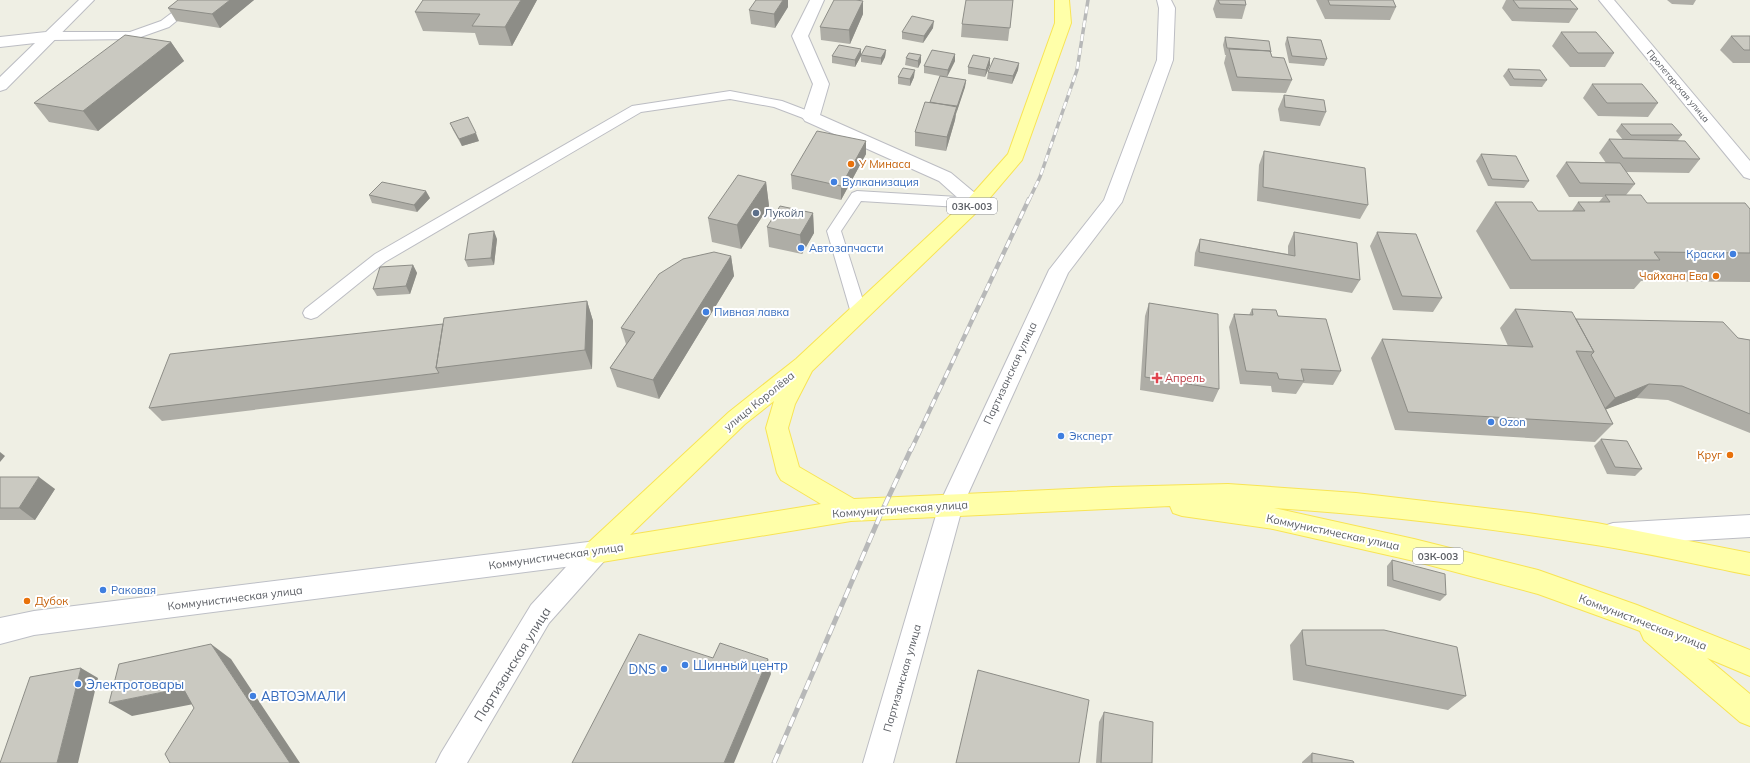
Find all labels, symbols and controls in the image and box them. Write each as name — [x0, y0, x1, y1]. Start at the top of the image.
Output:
street label: Пролетарская улица — [1644, 47, 1712, 125]
place label: У Минаса — [858, 157, 911, 171]
marker: У Минаса — [846, 159, 856, 169]
place label: Вулканизация — [842, 175, 919, 189]
marker: Вулканизация — [829, 177, 839, 187]
road number: 03К-003 — [947, 198, 997, 214]
place label: Лукойл — [764, 206, 804, 220]
marker: Лукойл — [751, 208, 761, 218]
place label: Автозапчасти — [809, 241, 884, 255]
marker: Автозапчасти — [796, 243, 806, 253]
place label: Краски — [1686, 247, 1725, 261]
marker: Краски — [1728, 249, 1738, 259]
place label: Чайхана Ева — [1639, 269, 1708, 283]
marker: Чайхана Ева — [1711, 271, 1721, 281]
place label: Пивная лавка — [714, 305, 789, 319]
marker: Пивная лавка — [701, 307, 711, 317]
street label: Партизанская улица — [980, 320, 1040, 426]
street label: улица Королёва — [721, 368, 797, 434]
place label: Апрель — [1165, 371, 1205, 385]
marker: Апрель — [1152, 373, 1162, 383]
place label: Ozon — [1499, 415, 1526, 429]
marker: Ozon — [1486, 417, 1496, 427]
place label: Эксперт — [1069, 429, 1112, 443]
marker: Эксперт — [1056, 431, 1066, 441]
place label: Круг — [1697, 448, 1722, 462]
marker: Круг — [1725, 450, 1735, 460]
street label: Коммунистическая улица — [832, 497, 968, 521]
street label: Коммунистическая улица — [1265, 511, 1401, 553]
street label: Коммунистическая улица — [488, 540, 624, 572]
road number: 03К-003 — [1413, 548, 1463, 564]
place label: Раковая — [111, 583, 156, 597]
street label: Коммунистическая улица — [167, 583, 303, 613]
marker: Раковая — [98, 585, 108, 595]
street label: Коммунистическая улица — [1577, 591, 1709, 653]
place label: Дубок — [35, 594, 68, 608]
marker: Дубок — [22, 596, 32, 606]
street label: Партизанская улица — [470, 604, 554, 724]
street label: Партизанская улица — [880, 623, 924, 733]
place label: Шинный центр — [693, 657, 788, 673]
marker: Шинный центр — [680, 660, 690, 670]
place label: DNS — [628, 661, 656, 677]
marker: DNS — [659, 664, 669, 674]
place label: Электротовары — [86, 676, 184, 692]
marker: Электротовары — [73, 679, 83, 689]
place label: АВТОЭМАЛИ — [261, 688, 346, 704]
marker: АВТОЭМАЛИ — [248, 691, 258, 701]

